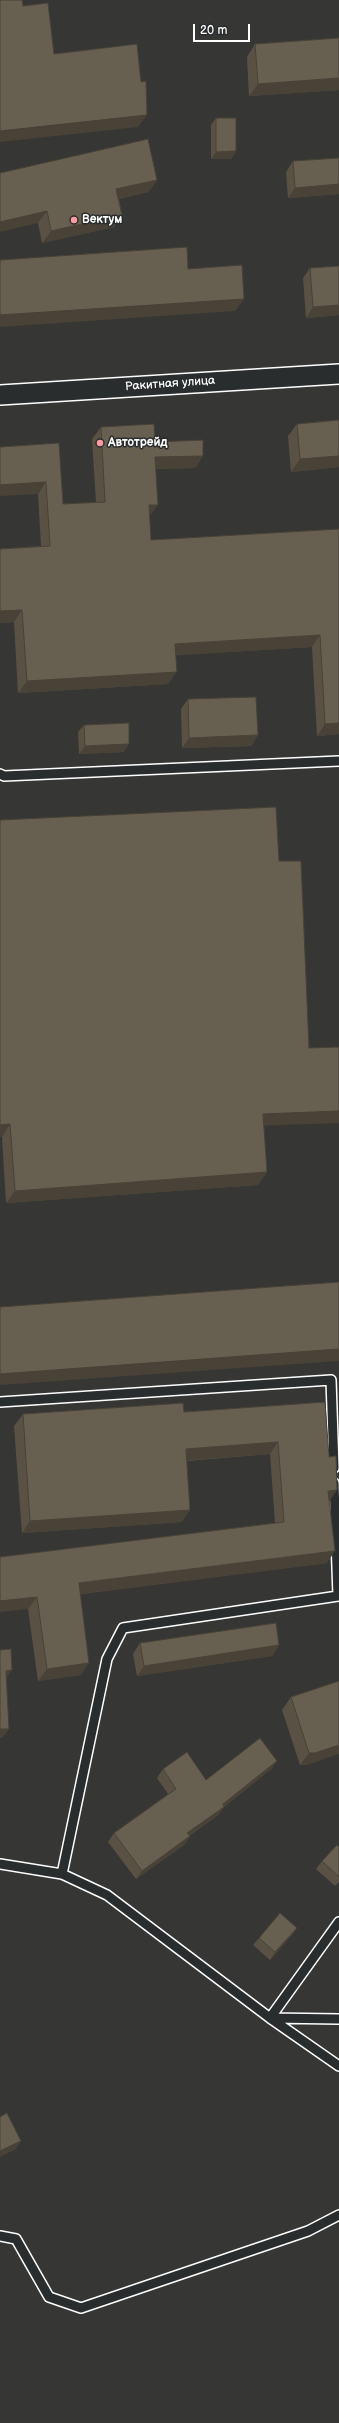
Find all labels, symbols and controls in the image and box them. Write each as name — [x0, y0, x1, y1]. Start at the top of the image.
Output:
scale bar — [195, 16, 252, 42]
text: 20 m — [200, 23, 227, 38]
place label: Вектум — [82, 213, 122, 227]
marker: Вектум — [69, 215, 79, 225]
street label: Ракитная улица — [124, 374, 216, 394]
place label: Автотрейд — [108, 436, 168, 450]
marker: Автотрейд — [95, 438, 105, 448]

